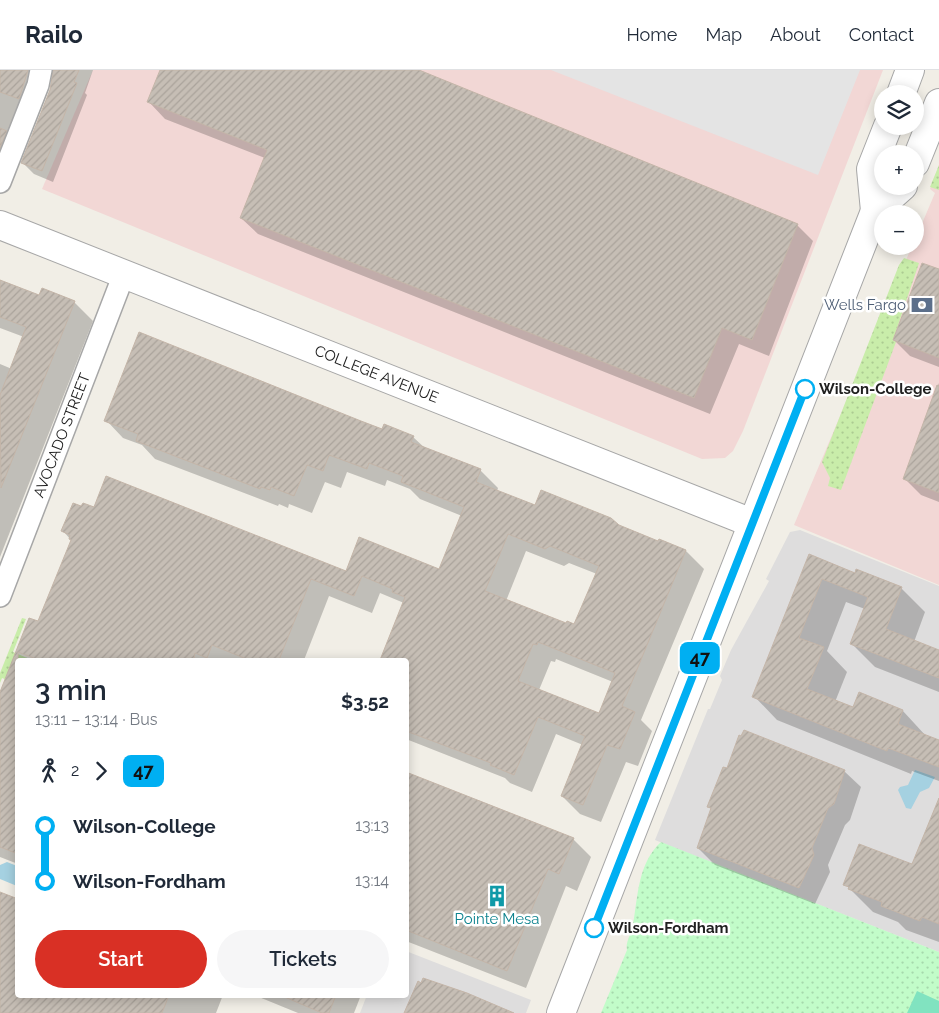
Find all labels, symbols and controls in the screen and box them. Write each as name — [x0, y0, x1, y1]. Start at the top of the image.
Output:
text: Railo — [25, 20, 83, 49]
text: Home — [626, 24, 677, 45]
text: Map — [705, 24, 742, 45]
text: About — [770, 24, 821, 45]
text: Contact — [849, 24, 914, 45]
map controls — [874, 85, 924, 255]
button: layers — [874, 85, 924, 135]
button: + — [874, 145, 924, 195]
button: − — [874, 205, 924, 255]
bank icon: Wells Fargo — [909, 292, 935, 318]
place label: Wells Fargo — [824, 296, 906, 314]
street label: COLLEGE AVENUE — [312, 342, 441, 407]
street label: AVOCADO STREET — [30, 371, 94, 500]
marker: Wilson-College — [795, 379, 815, 399]
place label: Wilson-College — [819, 380, 932, 398]
line badge: 47 — [678, 642, 722, 674]
text: 47 — [690, 647, 710, 668]
text: 3 min — [35, 674, 107, 707]
text: $3.52 — [341, 690, 389, 712]
text: 13:11 – 13:14 · Bus — [35, 710, 157, 729]
icon: walk — [35, 757, 63, 785]
icon: forward — [87, 757, 115, 785]
text: 47 — [133, 760, 154, 781]
text: 2 — [71, 761, 79, 780]
text: Wilson-College — [73, 815, 216, 837]
text: 13:13 — [355, 816, 389, 835]
text: Wilson-Fordham — [73, 870, 226, 892]
text: 13:14 — [355, 871, 389, 890]
building icon: Pointe Mesa — [484, 883, 510, 909]
place label: Pointe Mesa — [455, 910, 539, 928]
marker: Wilson-Fordham — [584, 918, 604, 938]
place label: Wilson-Fordham — [608, 919, 729, 937]
button: Start — [35, 930, 207, 988]
button: Tickets — [217, 930, 389, 988]

